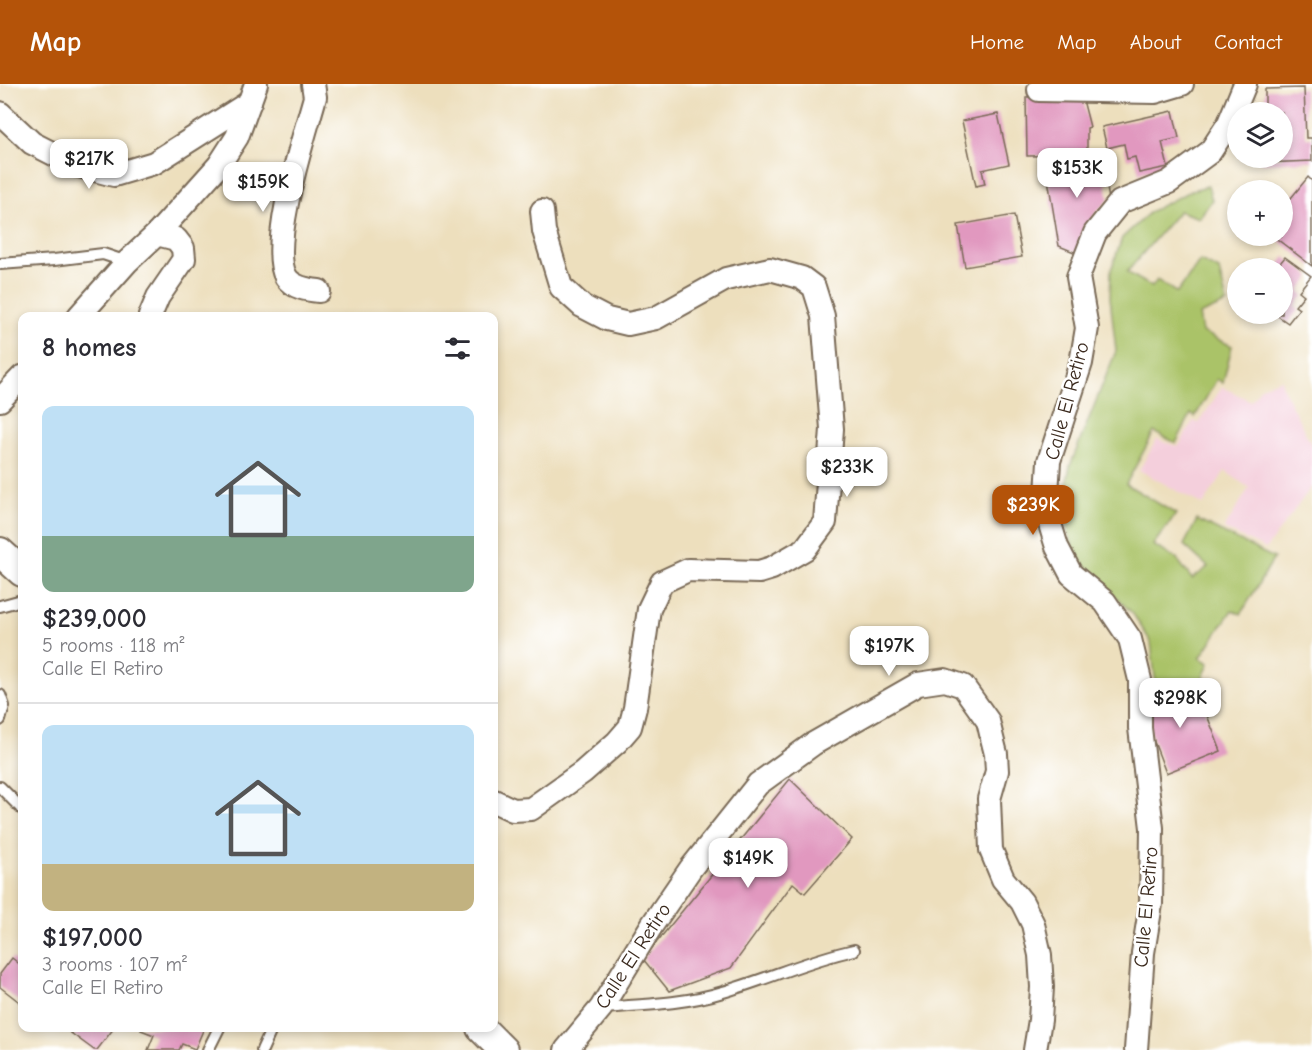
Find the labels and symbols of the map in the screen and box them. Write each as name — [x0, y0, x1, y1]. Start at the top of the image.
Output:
pin: $217K — [47, 139, 131, 190]
pin: $153K — [1035, 148, 1119, 199]
pin: $159K — [221, 162, 305, 213]
street label: Calle El Retiro — [1040, 339, 1094, 463]
pin: $233K — [805, 447, 889, 498]
pin: $239K — [991, 485, 1075, 536]
pin: $197K — [847, 626, 931, 677]
pin: $298K — [1138, 678, 1222, 729]
pin: $149K — [706, 838, 790, 889]
street label: Calle El Retiro — [1129, 846, 1163, 968]
street label: Calle El Retiro — [590, 899, 676, 1013]

